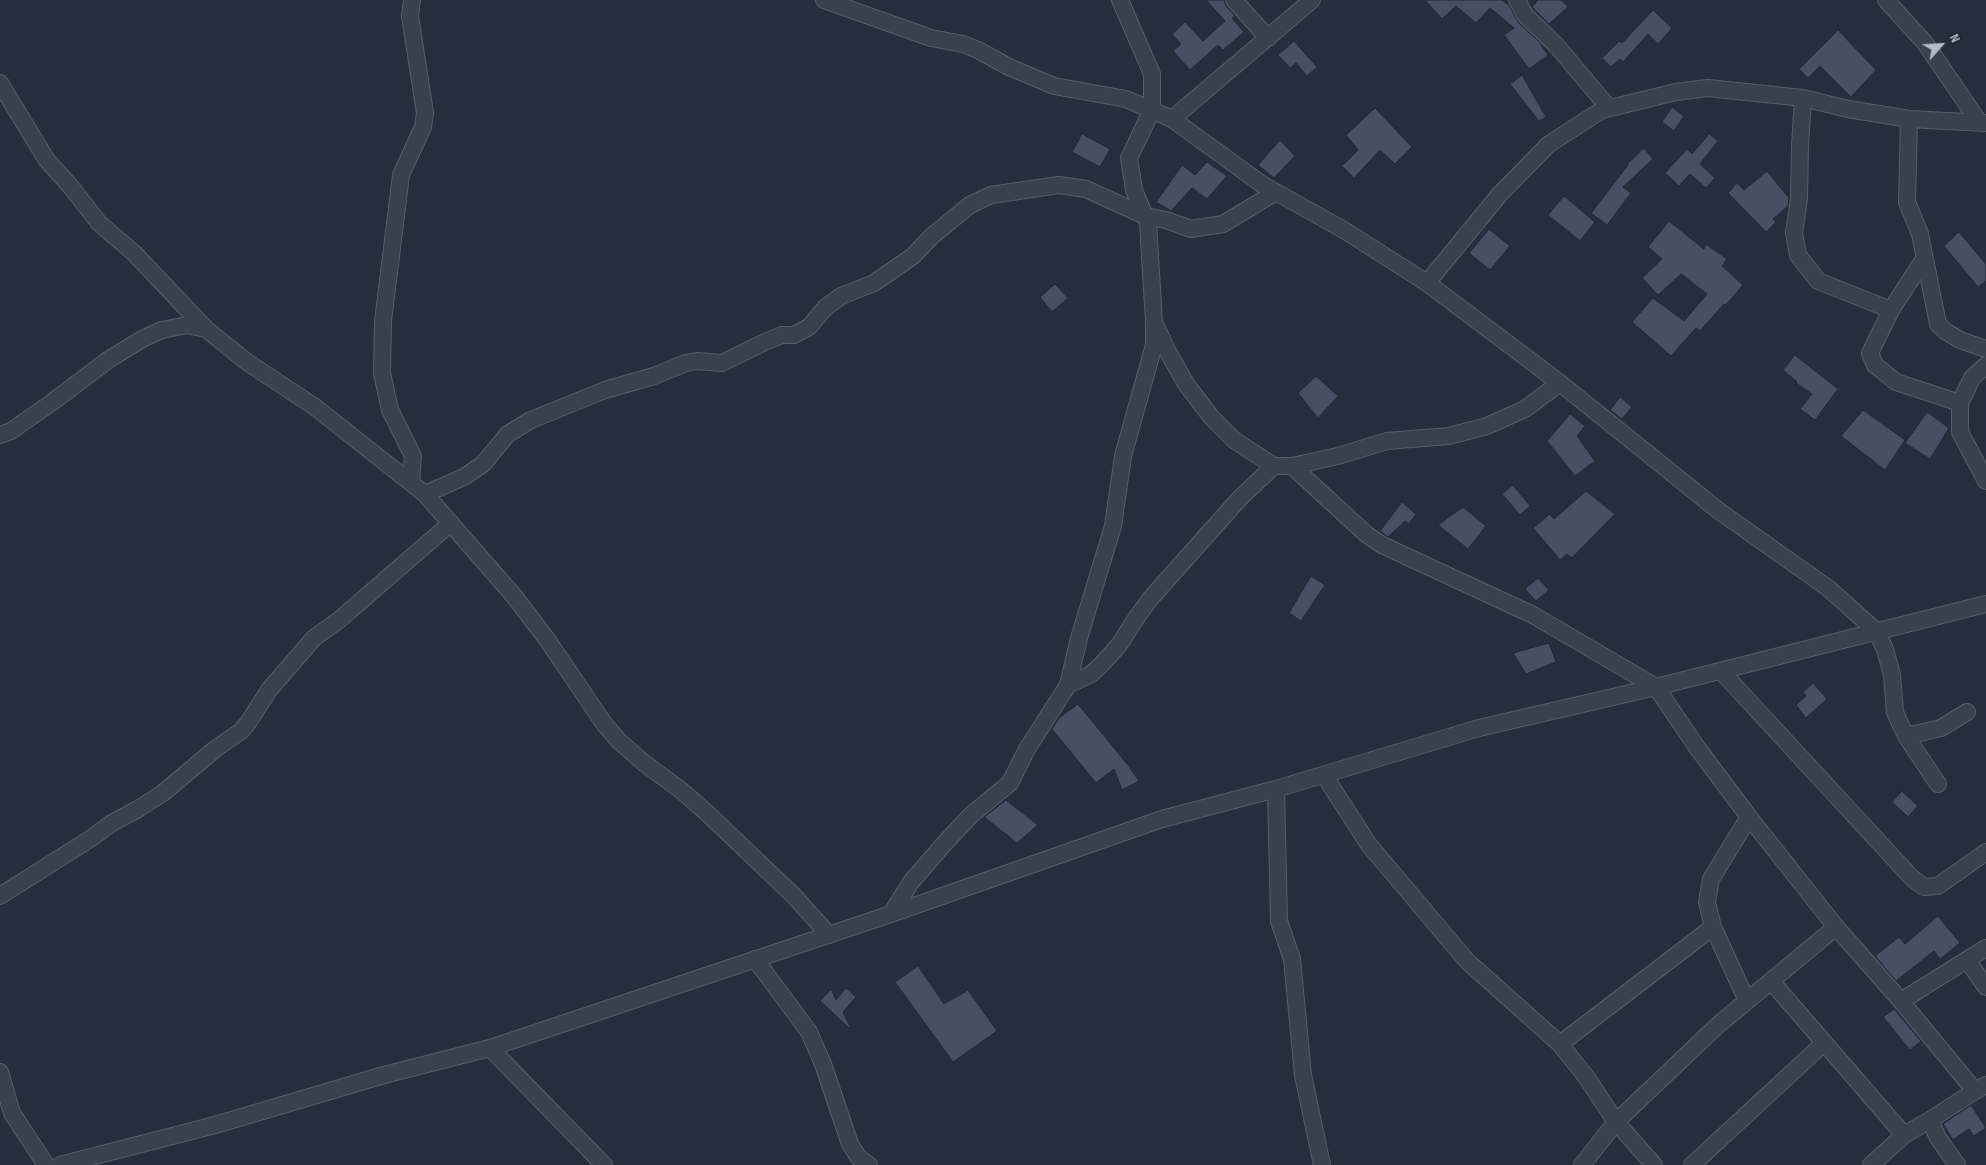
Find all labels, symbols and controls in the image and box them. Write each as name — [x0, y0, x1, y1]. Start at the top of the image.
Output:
north arrow — [1916, 20, 1966, 70]
text: N — [1946, 31, 1964, 45]

